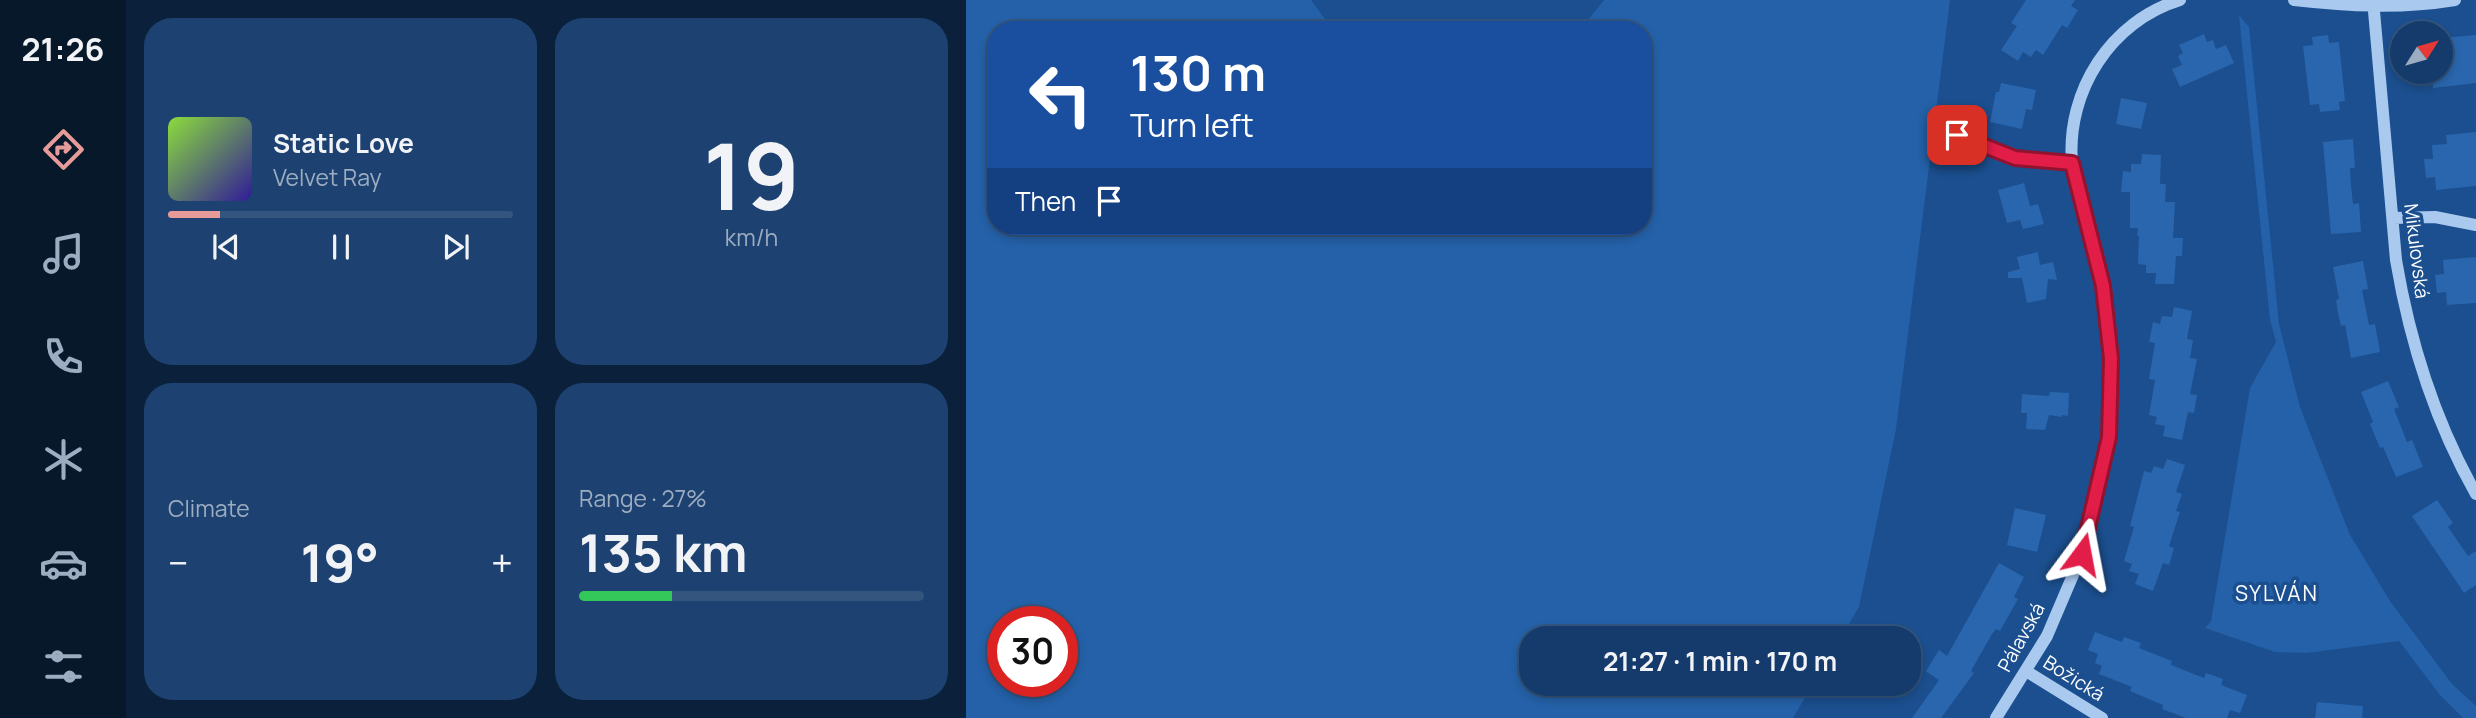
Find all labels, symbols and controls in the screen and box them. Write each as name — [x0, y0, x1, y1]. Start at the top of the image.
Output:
north arrow — [2390, 21, 2454, 84]
map controls — [2390, 21, 2453, 84]
text: 21:26 — [22, 27, 104, 71]
text: 130 m — [1130, 39, 1266, 106]
icon: left — [1015, 49, 1106, 140]
text: Turn left — [1130, 103, 1254, 147]
pin — [1927, 105, 1987, 165]
text: 19 — [703, 113, 800, 237]
icon: arrive — [1938, 116, 1976, 154]
icon: directions — [39, 125, 88, 174]
text: Static Love — [273, 125, 414, 161]
text: Velvet Ray — [273, 161, 382, 193]
icon: arrive — [1090, 182, 1128, 220]
text: Then — [1015, 183, 1076, 219]
street label: Mikulovská — [2398, 202, 2436, 300]
text: km/h — [725, 221, 778, 253]
icon: previous — [207, 228, 245, 266]
icon: pause — [322, 228, 360, 266]
icon: next — [437, 228, 475, 266]
icon: music — [39, 229, 88, 278]
icon: phone — [39, 332, 88, 381]
icon: climate — [39, 435, 88, 484]
text: Range · 27% — [579, 482, 707, 514]
text: Climate — [168, 492, 250, 524]
text: 135 km — [579, 517, 748, 588]
position arrow — [2045, 517, 2119, 591]
text: 19° — [301, 527, 379, 598]
text: − — [168, 536, 189, 588]
text: + — [491, 536, 513, 588]
icon: car — [39, 539, 88, 588]
district label: SYLVÁN — [2235, 579, 2319, 607]
street label: Pálavská — [1991, 598, 2051, 676]
speed limit sign: 30 — [987, 606, 1078, 697]
icon: filters — [39, 642, 88, 691]
text: 21:27 · 1 min · 170 m — [1603, 643, 1837, 679]
street label: Božická — [2038, 649, 2110, 707]

